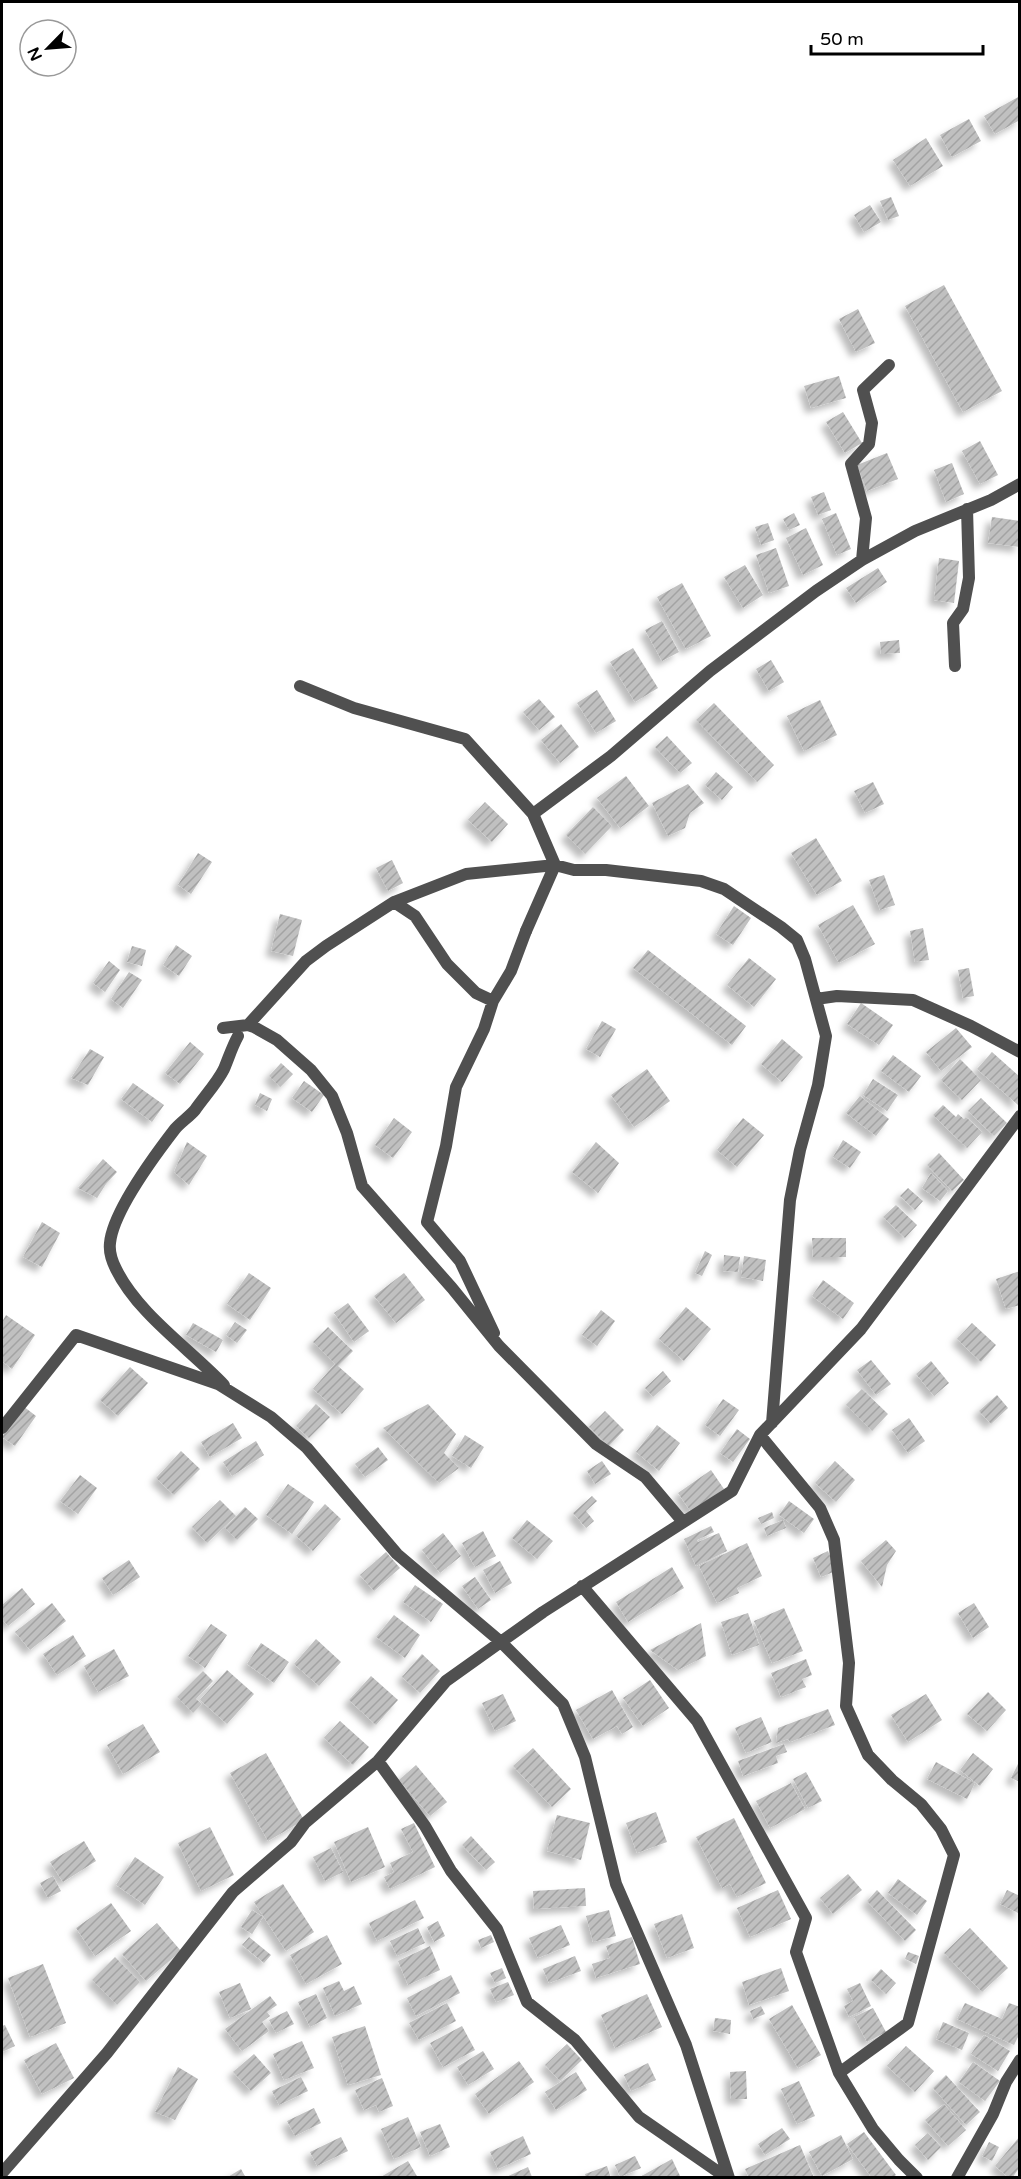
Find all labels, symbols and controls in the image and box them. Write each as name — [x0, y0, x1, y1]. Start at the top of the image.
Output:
north arrow — [18, 18, 78, 78]
scale bar — [811, 18, 984, 56]
text: 50 m — [820, 28, 864, 50]
text: N — [24, 44, 47, 64]

